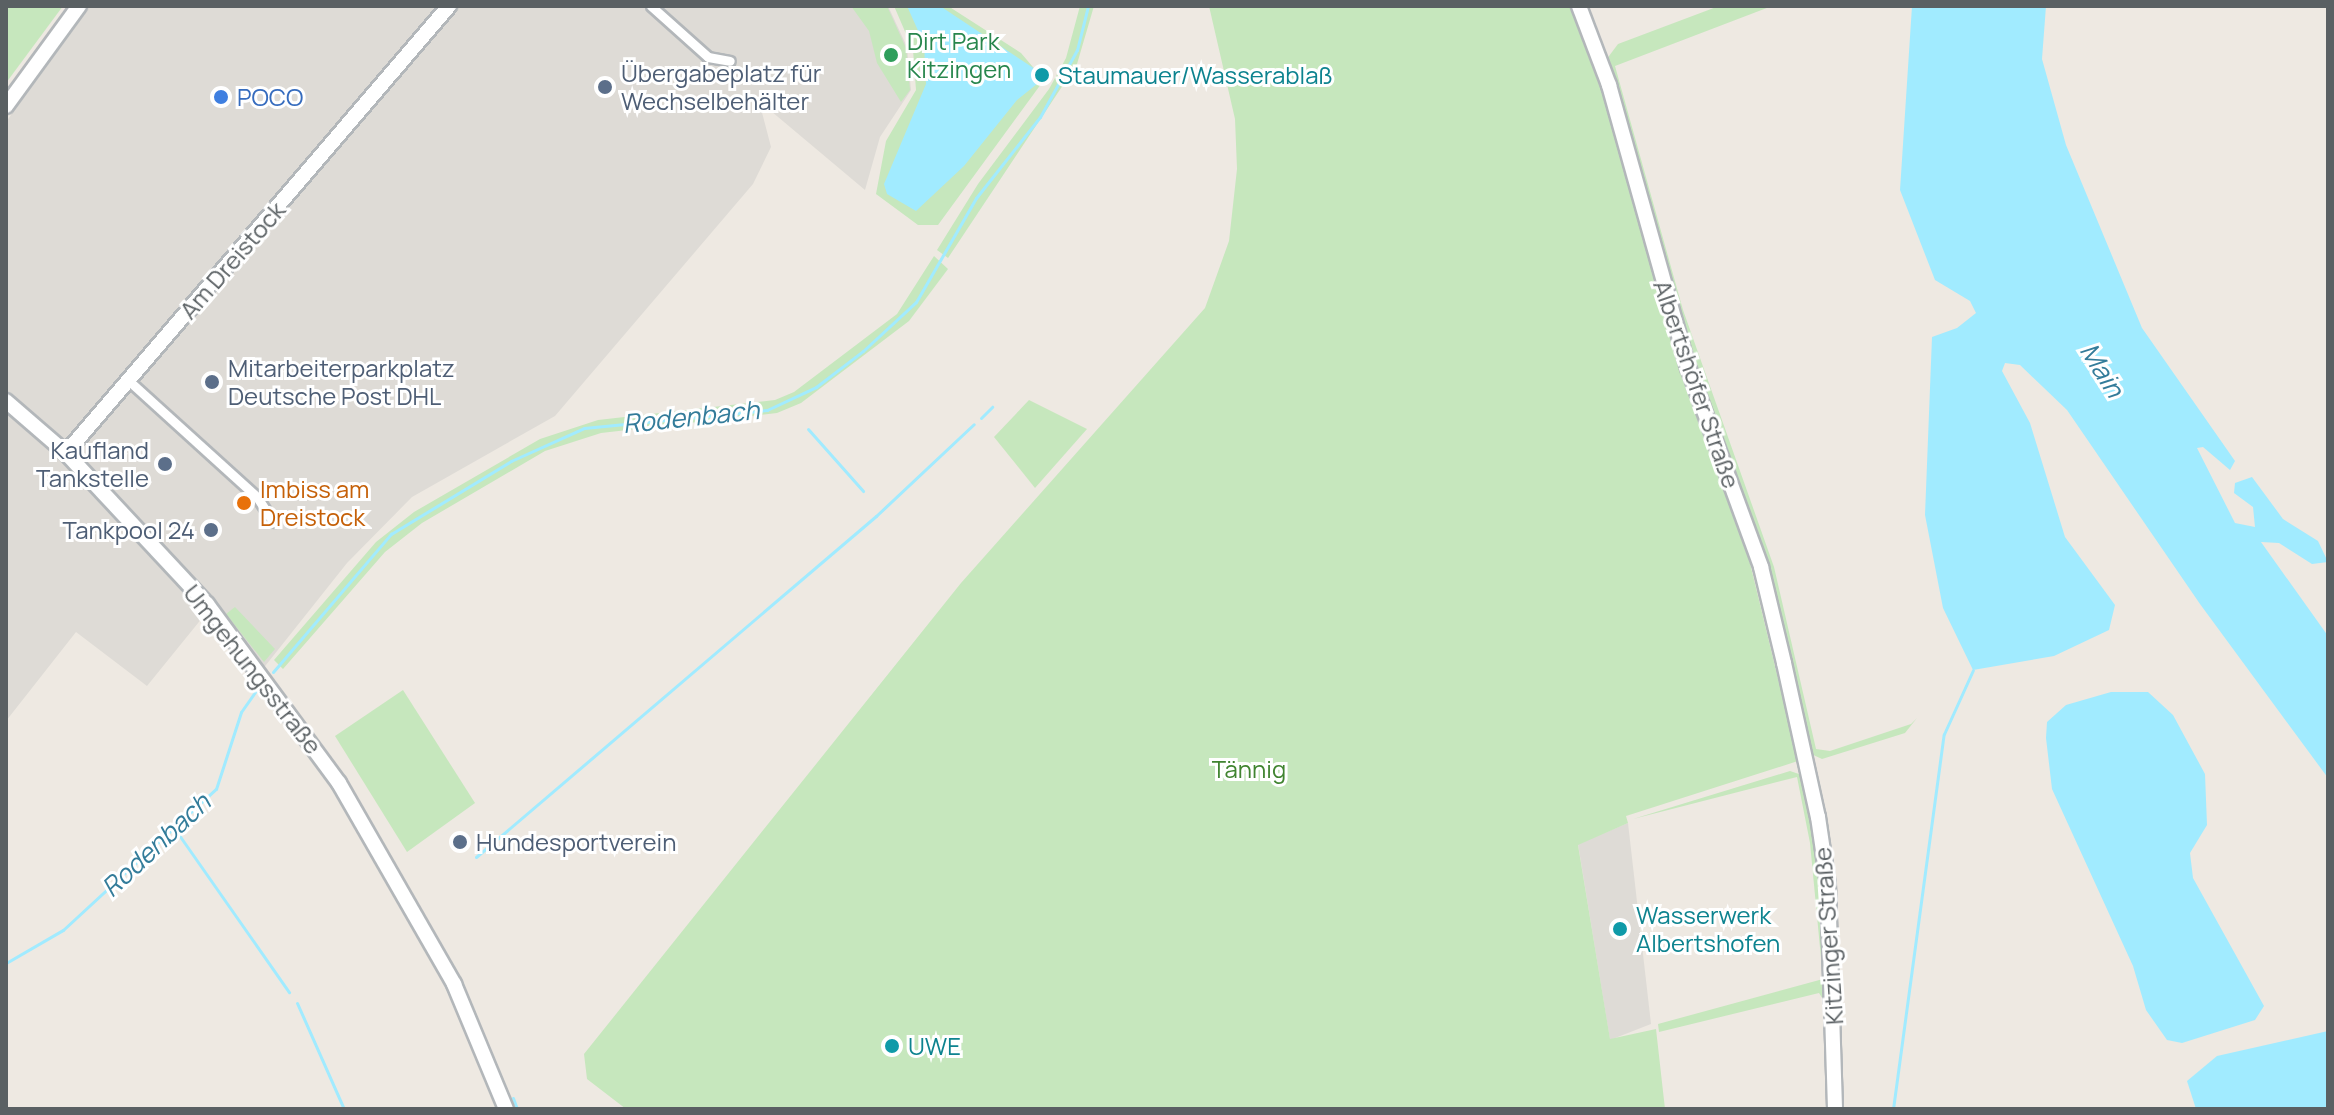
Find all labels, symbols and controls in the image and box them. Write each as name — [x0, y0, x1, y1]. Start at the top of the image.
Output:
place label: Dirt Park Kitzingen — [907, 27, 1011, 83]
marker: Dirt Park Kitzingen — [882, 46, 900, 64]
place label: Übergabeplatz für Wechselbehälter — [621, 59, 821, 115]
place label: Staumauer/Wasserablaß — [1058, 61, 1333, 89]
marker: Staumauer/Wasserablaß — [1033, 66, 1051, 84]
marker: Übergabeplatz für Wechselbehälter — [596, 78, 614, 96]
place label: POCO — [237, 83, 303, 111]
marker: POCO — [212, 88, 230, 106]
street label: Am Dreistock — [173, 196, 291, 324]
street label: Albertshöfer Straße — [1648, 276, 1746, 492]
water label: Main — [2073, 337, 2131, 403]
place label: Mitarbeiterparkplatz Deutsche Post DHL — [228, 354, 455, 410]
marker: Mitarbeiterparkplatz Deutsche Post DHL — [203, 373, 221, 391]
water label: Rodenbach — [621, 394, 761, 440]
place label: Kaufland Tankstelle — [36, 436, 149, 492]
marker: Kaufland Tankstelle — [156, 455, 174, 473]
place label: Imbiss am Dreistock — [260, 475, 369, 531]
marker: Imbiss am Dreistock — [235, 494, 253, 512]
place label: Tankpool 24 — [63, 516, 195, 544]
marker: Tankpool 24 — [202, 521, 220, 539]
street label: Umgehungsstraße — [178, 579, 328, 759]
park label: Tännig — [1212, 755, 1286, 783]
water label: Rodenbach — [95, 787, 217, 903]
place label: Hundesportverein — [476, 828, 676, 856]
marker: Hundesportverein — [451, 833, 469, 851]
street label: Kitzinger Straße — [1807, 846, 1849, 1026]
place label: Wasserwerk Albertshofen — [1636, 901, 1780, 957]
marker: Wasserwerk Albertshofen — [1611, 920, 1629, 938]
place label: UWE — [908, 1032, 961, 1060]
marker: UWE — [883, 1037, 901, 1055]

